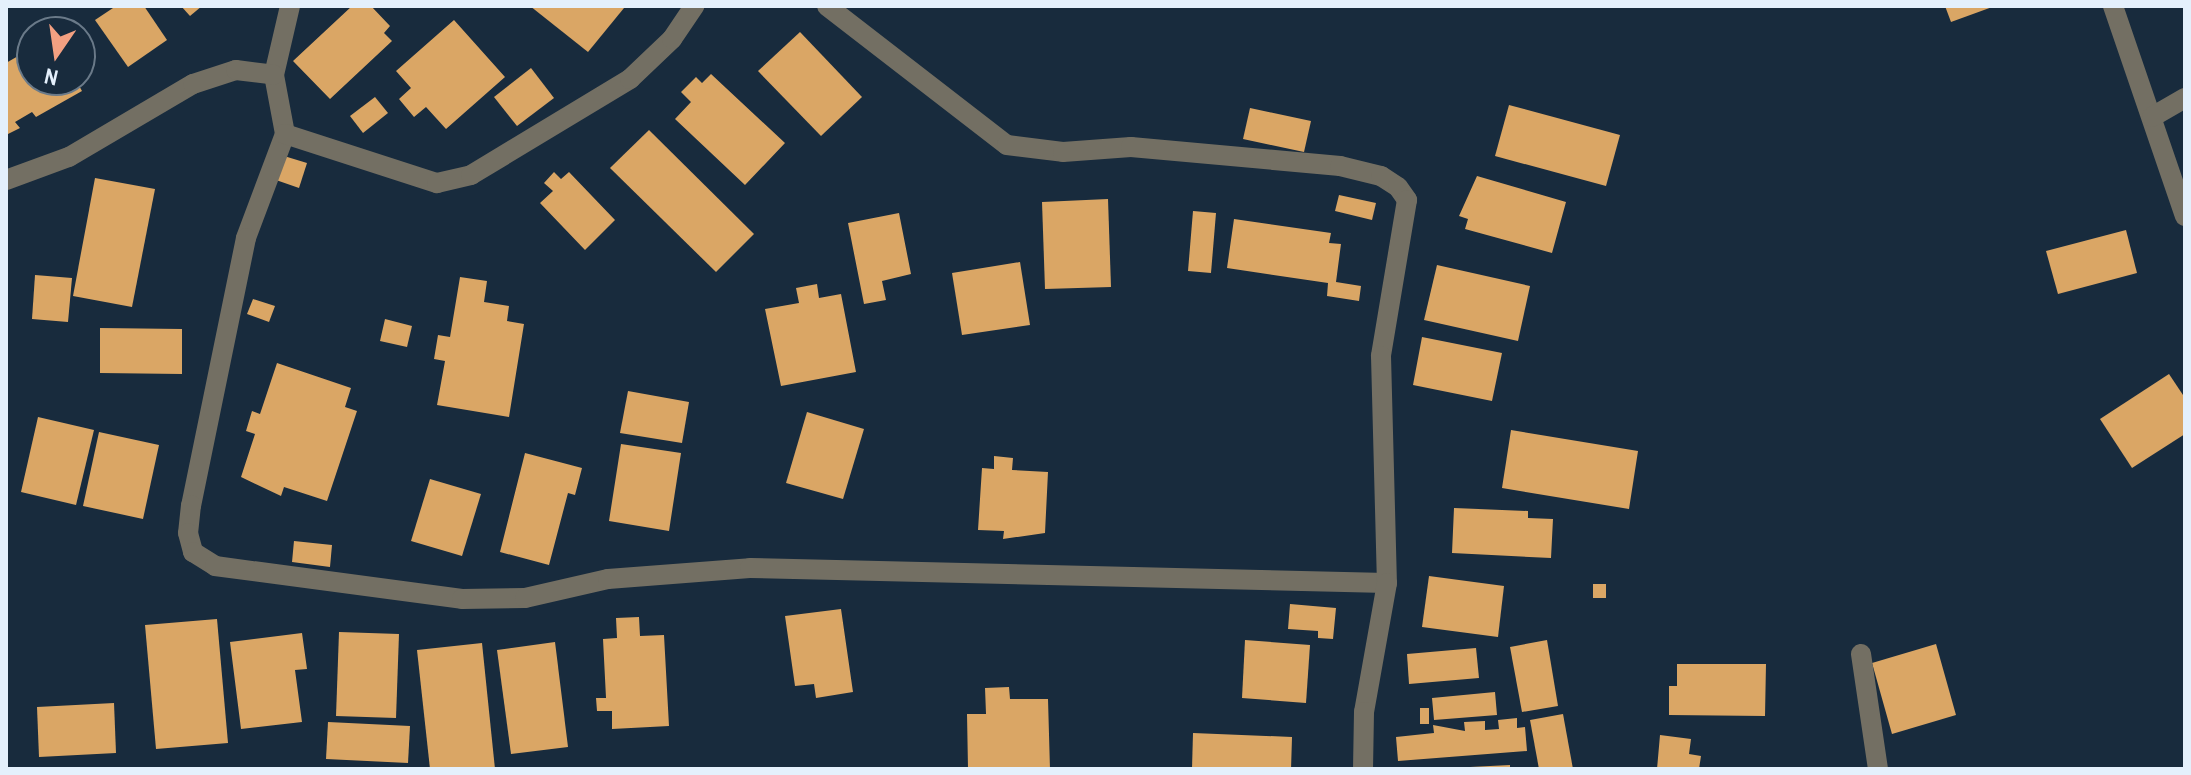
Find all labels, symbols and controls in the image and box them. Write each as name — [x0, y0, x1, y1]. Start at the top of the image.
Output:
north arrow — [16, 16, 96, 96]
text: N — [41, 61, 61, 94]

